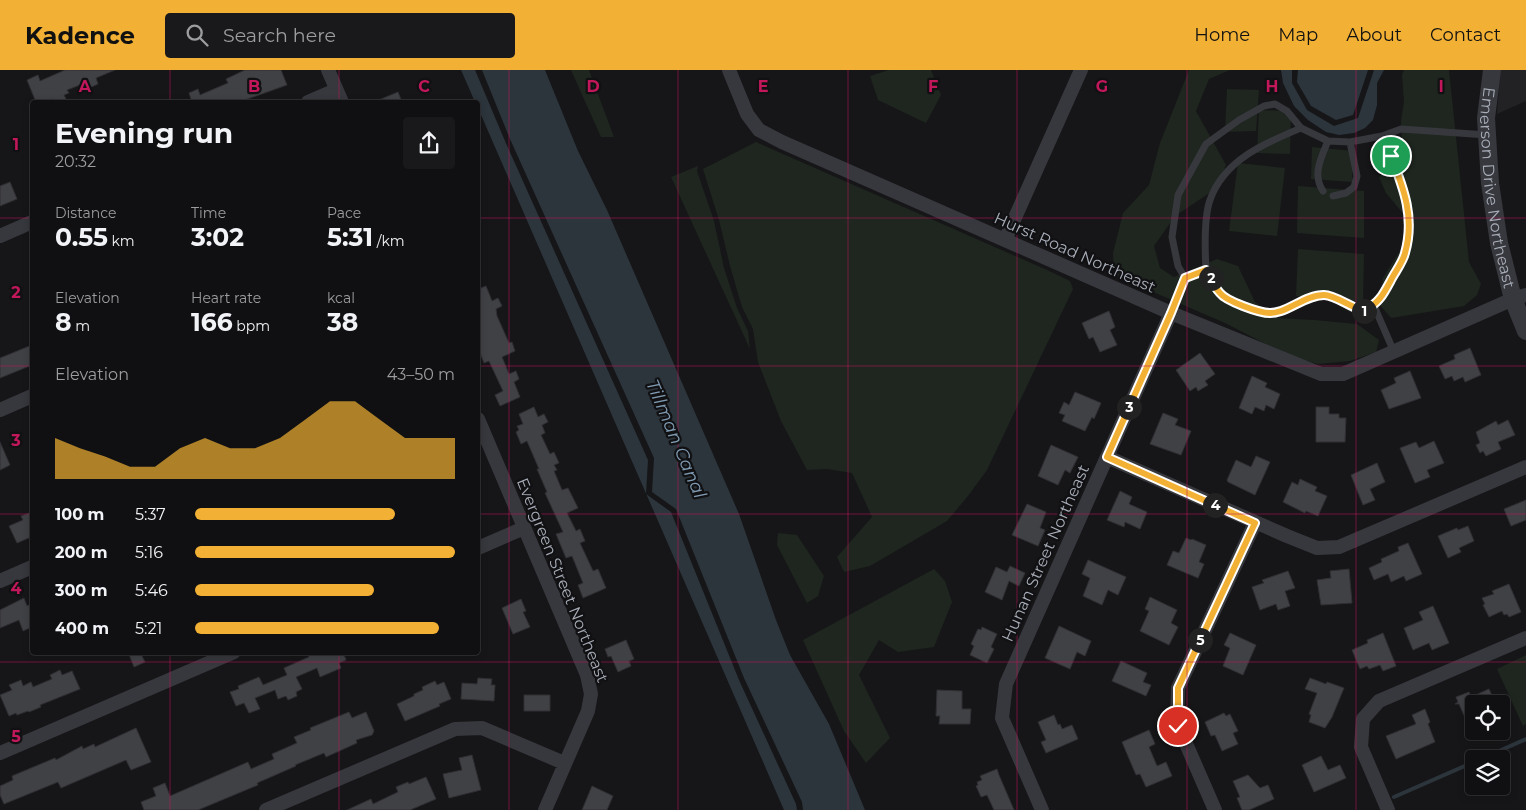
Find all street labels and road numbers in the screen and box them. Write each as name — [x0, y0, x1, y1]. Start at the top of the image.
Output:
street label: Emerson Drive Northeast — [1476, 86, 1519, 291]
street label: Hurst Road Northeast — [991, 208, 1159, 297]
street label: Hunan Street Northeast — [998, 461, 1093, 645]
street label: Evergreen Street Northeast — [513, 475, 613, 686]

